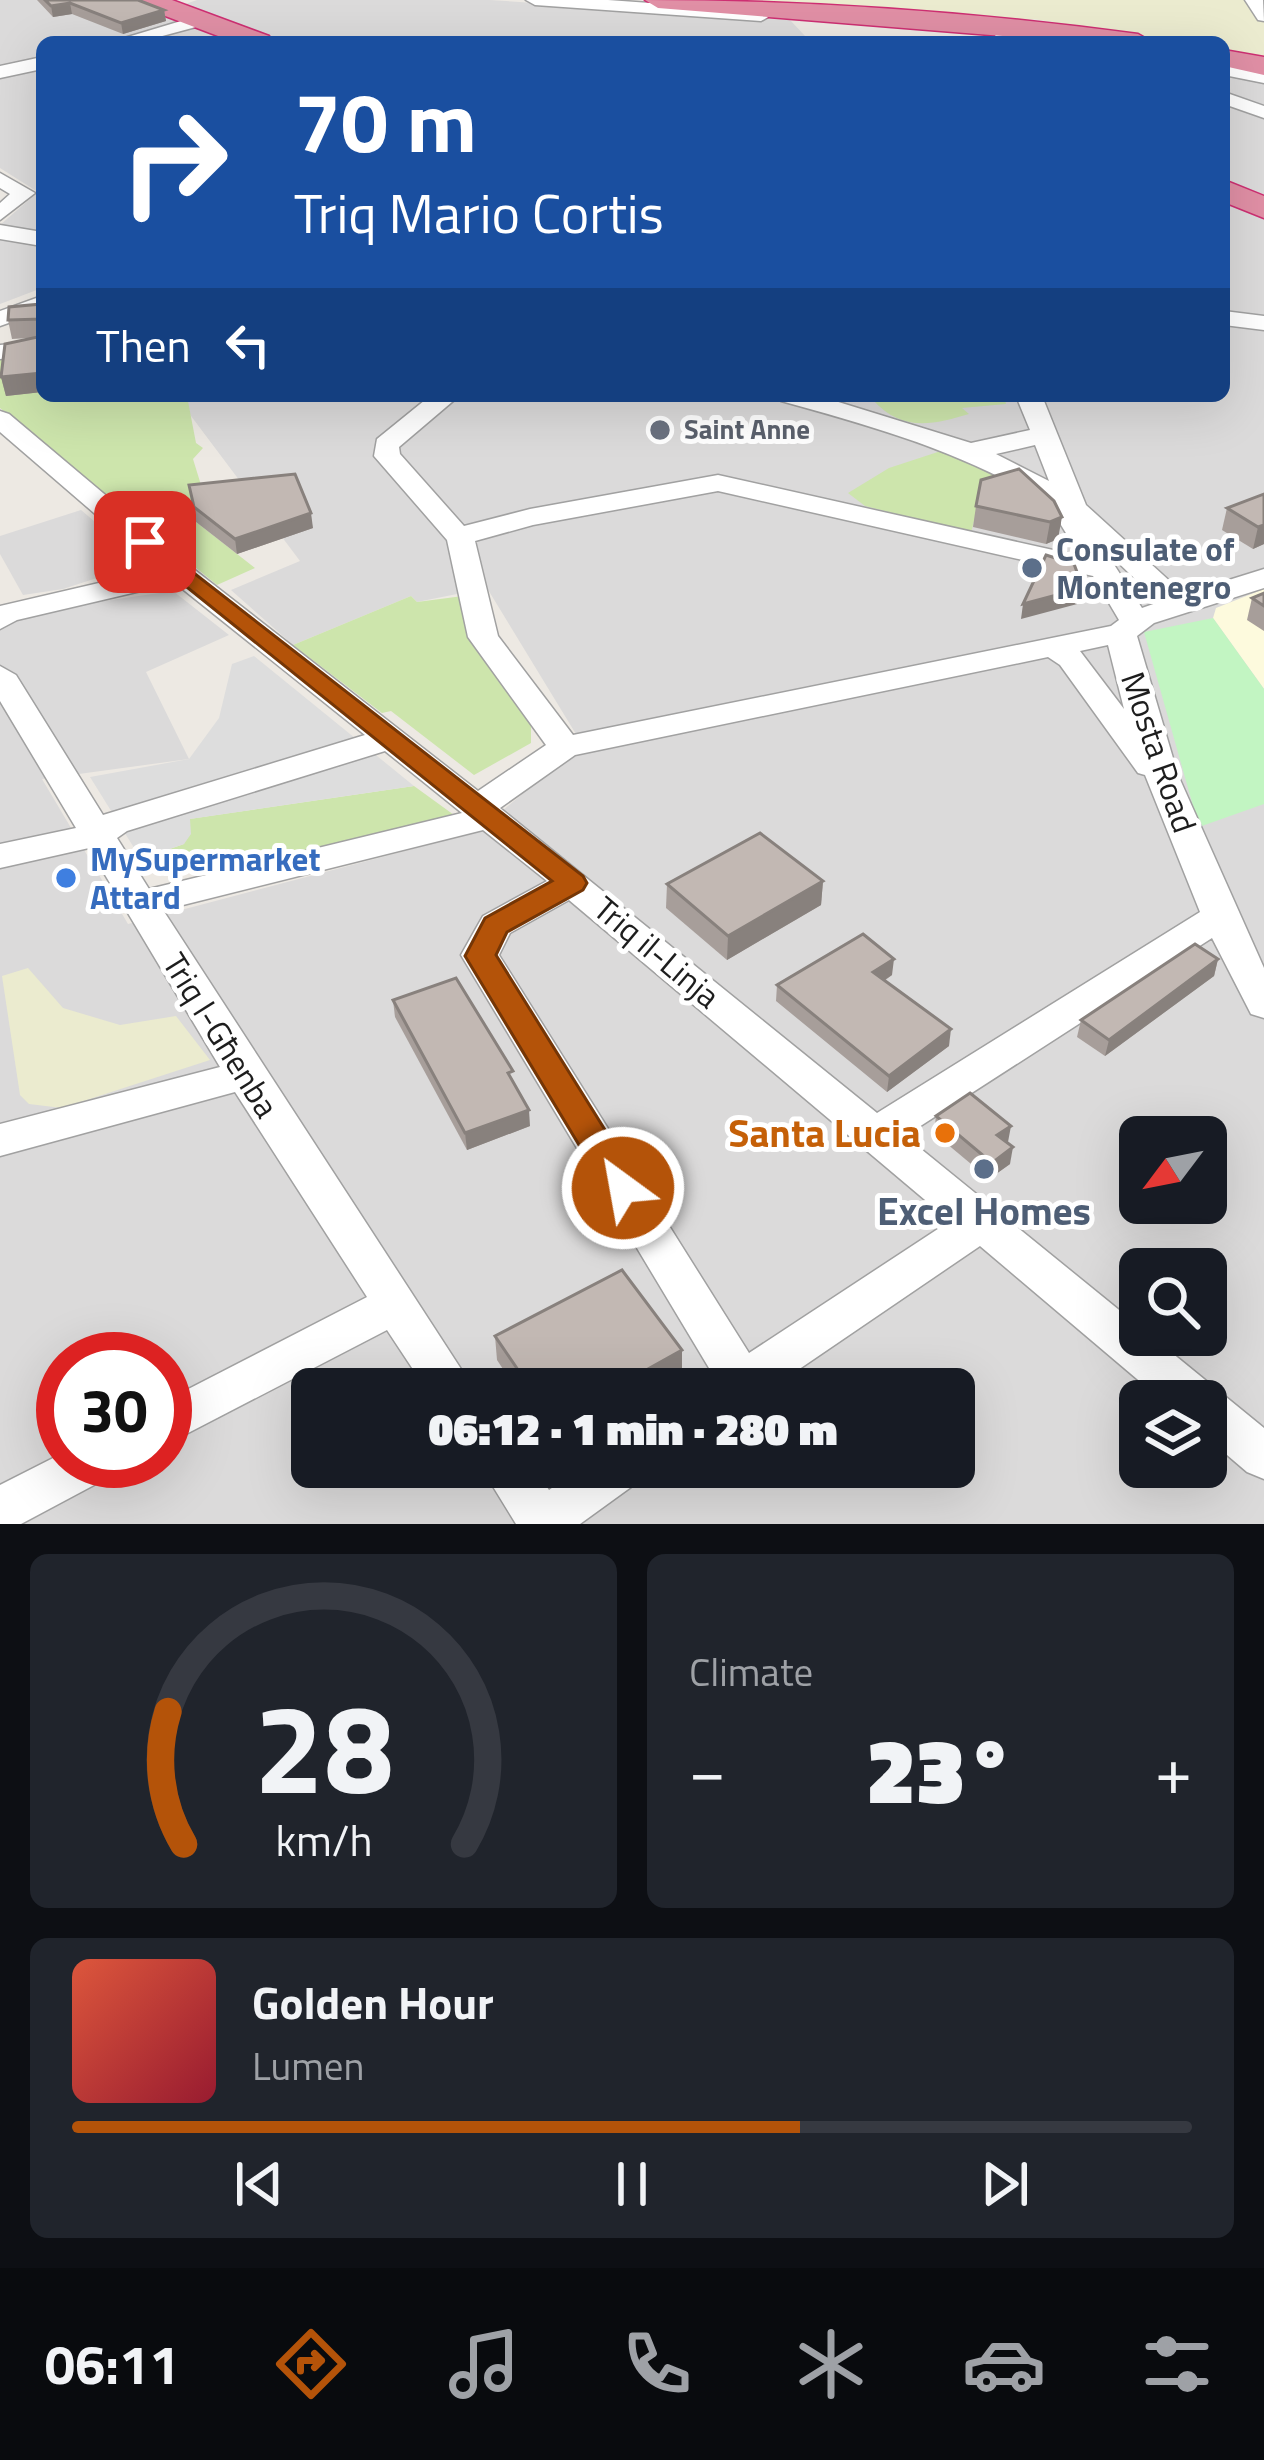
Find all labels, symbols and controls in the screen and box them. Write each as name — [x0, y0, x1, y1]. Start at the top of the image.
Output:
text: 70 m — [294, 57, 477, 185]
icon: right — [96, 84, 252, 240]
text: Triq Mario Cortis — [294, 172, 664, 254]
text: Then — [96, 311, 191, 379]
icon: left — [215, 312, 281, 378]
place label: Saint Anne — [684, 408, 810, 449]
marker: Saint Anne — [647, 417, 673, 443]
pin — [94, 491, 196, 593]
icon: arrive — [112, 509, 178, 575]
place label: Consulate of Montenegro — [1056, 524, 1235, 612]
marker: Consulate of Montenegro — [1019, 555, 1045, 581]
street label: Mosta Road — [1108, 665, 1210, 839]
place label: MySupermarket Attard — [90, 834, 320, 922]
marker: MySupermarket Attard — [53, 865, 79, 891]
street label: Triq il-Linja — [583, 884, 731, 1020]
street label: Triq l-Għenba — [150, 943, 292, 1127]
place label: Santa Lucia — [728, 1103, 921, 1162]
north arrow — [1119, 1116, 1227, 1224]
map controls — [1119, 1116, 1227, 1488]
marker: Santa Lucia — [932, 1120, 958, 1146]
position arrow — [560, 1125, 686, 1251]
marker: Excel Homes — [971, 1156, 997, 1182]
place label: Excel Homes — [877, 1181, 1091, 1240]
button: search — [1119, 1248, 1227, 1356]
speed limit sign: 30 — [36, 1332, 192, 1488]
button: layers — [1119, 1380, 1227, 1488]
text: 06:12 · 1 min · 280 m — [429, 1394, 837, 1462]
text: Climate — [689, 1642, 813, 1701]
text: 28 — [254, 1652, 393, 1841]
text: 23° — [866, 1701, 1015, 1838]
text: − — [689, 1719, 726, 1820]
text: + — [1155, 1719, 1192, 1820]
text: km/h — [275, 1807, 372, 1873]
text: Golden Hour — [252, 1968, 494, 2036]
text: Lumen — [252, 2036, 364, 2095]
icon: previous — [226, 2151, 292, 2217]
icon: pause — [599, 2151, 665, 2217]
icon: next — [972, 2151, 1038, 2217]
icon: directions — [269, 2322, 353, 2406]
icon: music — [442, 2322, 526, 2406]
icon: phone — [615, 2322, 699, 2406]
icon: climate — [789, 2322, 873, 2406]
icon: car — [962, 2322, 1046, 2406]
icon: filters — [1135, 2322, 1219, 2406]
text: 06:11 — [45, 2323, 179, 2405]

